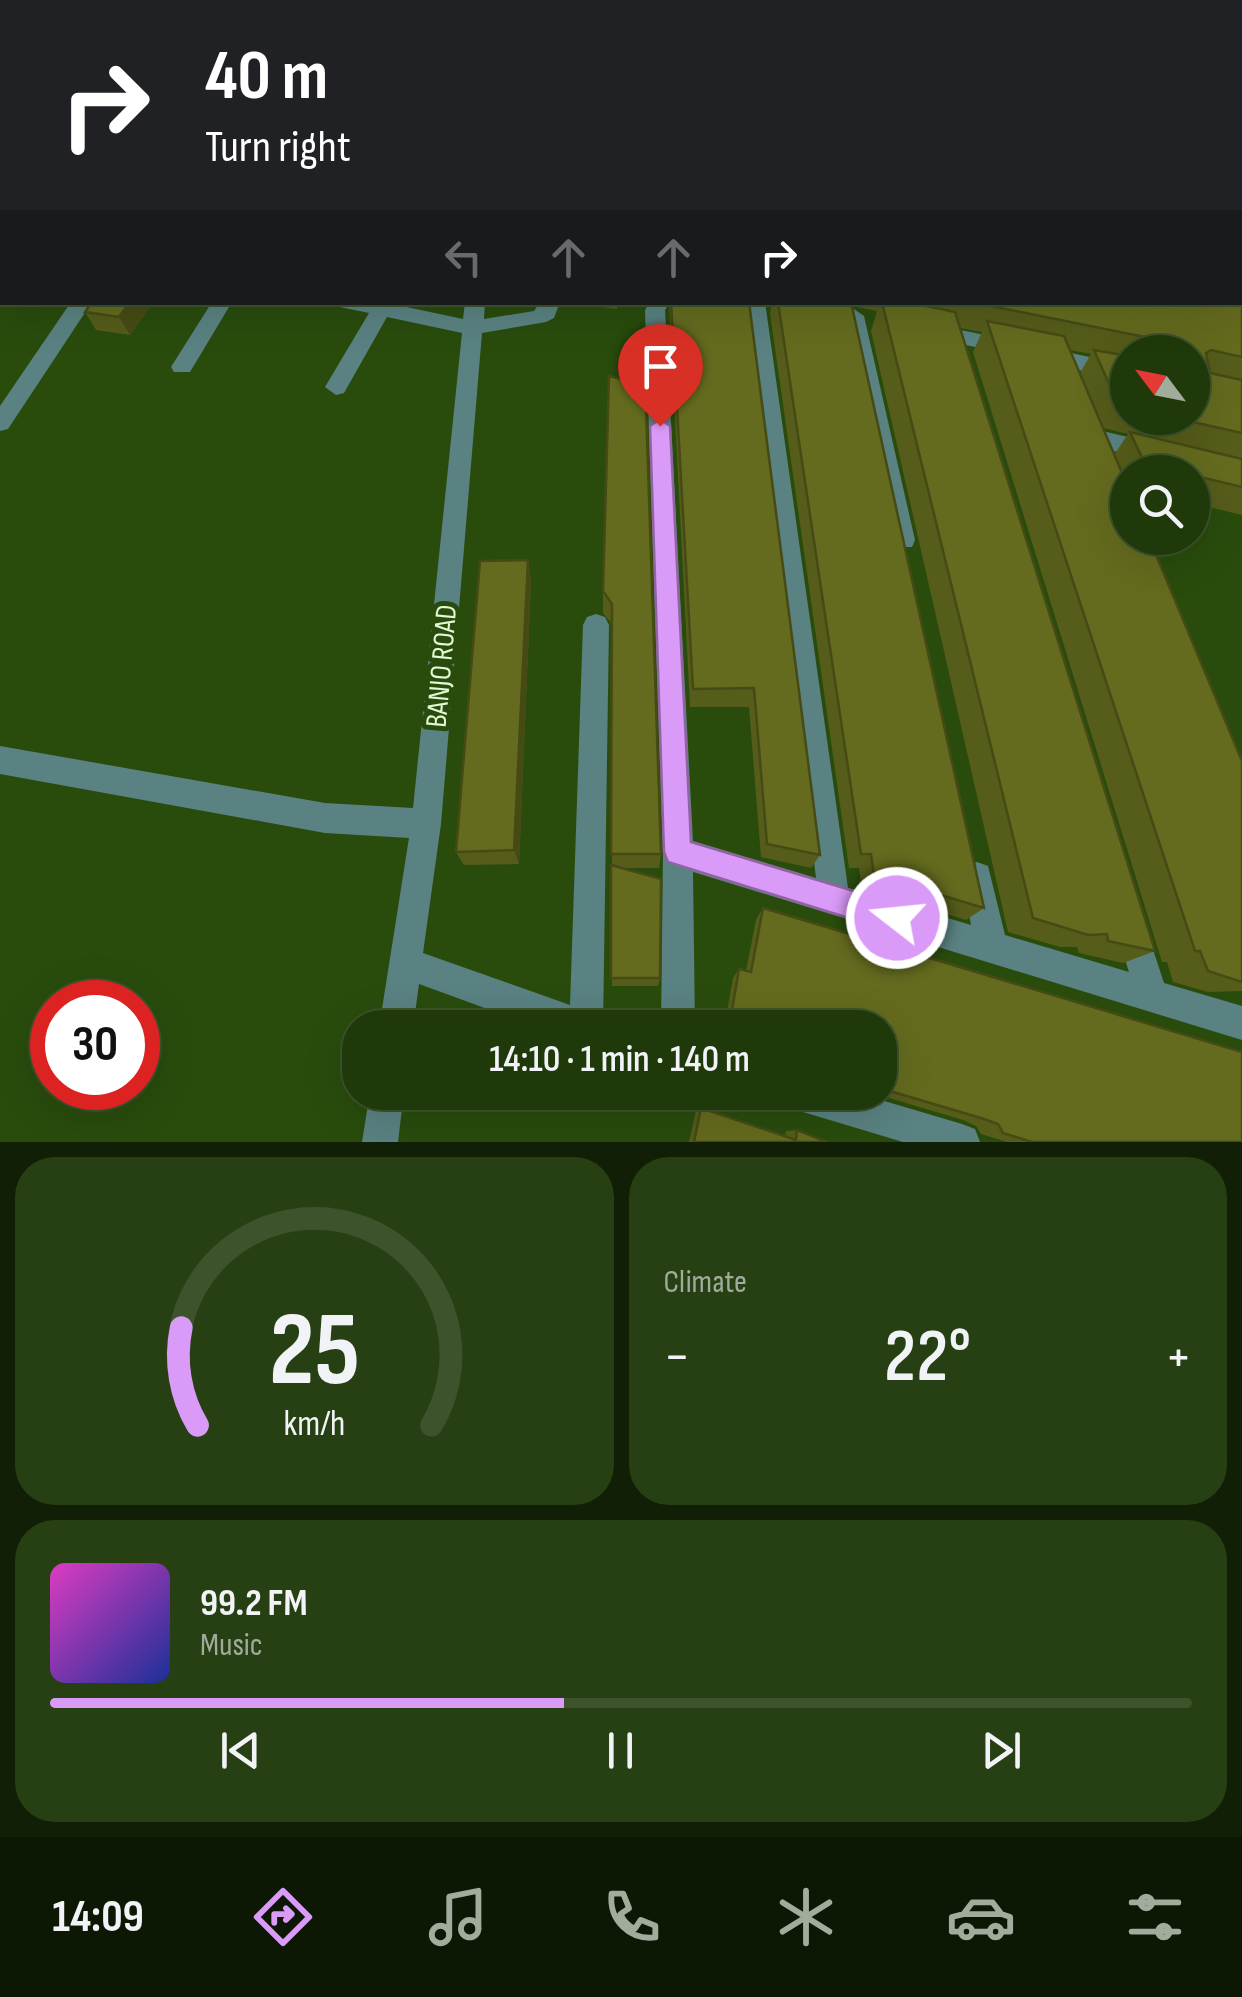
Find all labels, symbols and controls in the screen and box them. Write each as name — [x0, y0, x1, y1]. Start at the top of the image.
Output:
text: 40 m — [205, 35, 328, 119]
icon: right — [40, 40, 170, 170]
text: Turn right — [205, 120, 351, 175]
icon: left — [436, 230, 491, 285]
icon: ahead — [541, 230, 596, 285]
icon: ahead — [646, 230, 701, 285]
icon: right — [751, 230, 806, 285]
pin — [618, 324, 703, 427]
north arrow — [1110, 335, 1210, 435]
map controls — [1110, 335, 1210, 555]
icon: arrive — [633, 339, 688, 394]
button: search — [1110, 455, 1210, 555]
street label: BANJO ROAD — [419, 603, 465, 729]
position arrow — [845, 866, 949, 970]
speed limit sign: 30 — [30, 980, 160, 1110]
text: 14:10 · 1 min · 140 m — [489, 1037, 750, 1082]
text: Climate — [664, 1263, 747, 1302]
text: 25 — [269, 1289, 360, 1414]
text: 22° — [884, 1312, 971, 1403]
text: − — [664, 1324, 690, 1391]
text: + — [1165, 1324, 1192, 1391]
text: km/h — [283, 1403, 345, 1446]
text: 99.2 FM — [200, 1581, 307, 1626]
text: Music — [200, 1626, 263, 1665]
icon: previous — [213, 1723, 268, 1778]
icon: pause — [593, 1723, 648, 1778]
icon: next — [974, 1723, 1029, 1778]
icon: directions — [248, 1882, 318, 1952]
icon: music — [423, 1882, 493, 1952]
icon: phone — [597, 1882, 667, 1952]
icon: climate — [771, 1882, 841, 1952]
icon: car — [946, 1882, 1016, 1952]
icon: filters — [1120, 1882, 1190, 1952]
text: 14:09 — [52, 1890, 144, 1945]

